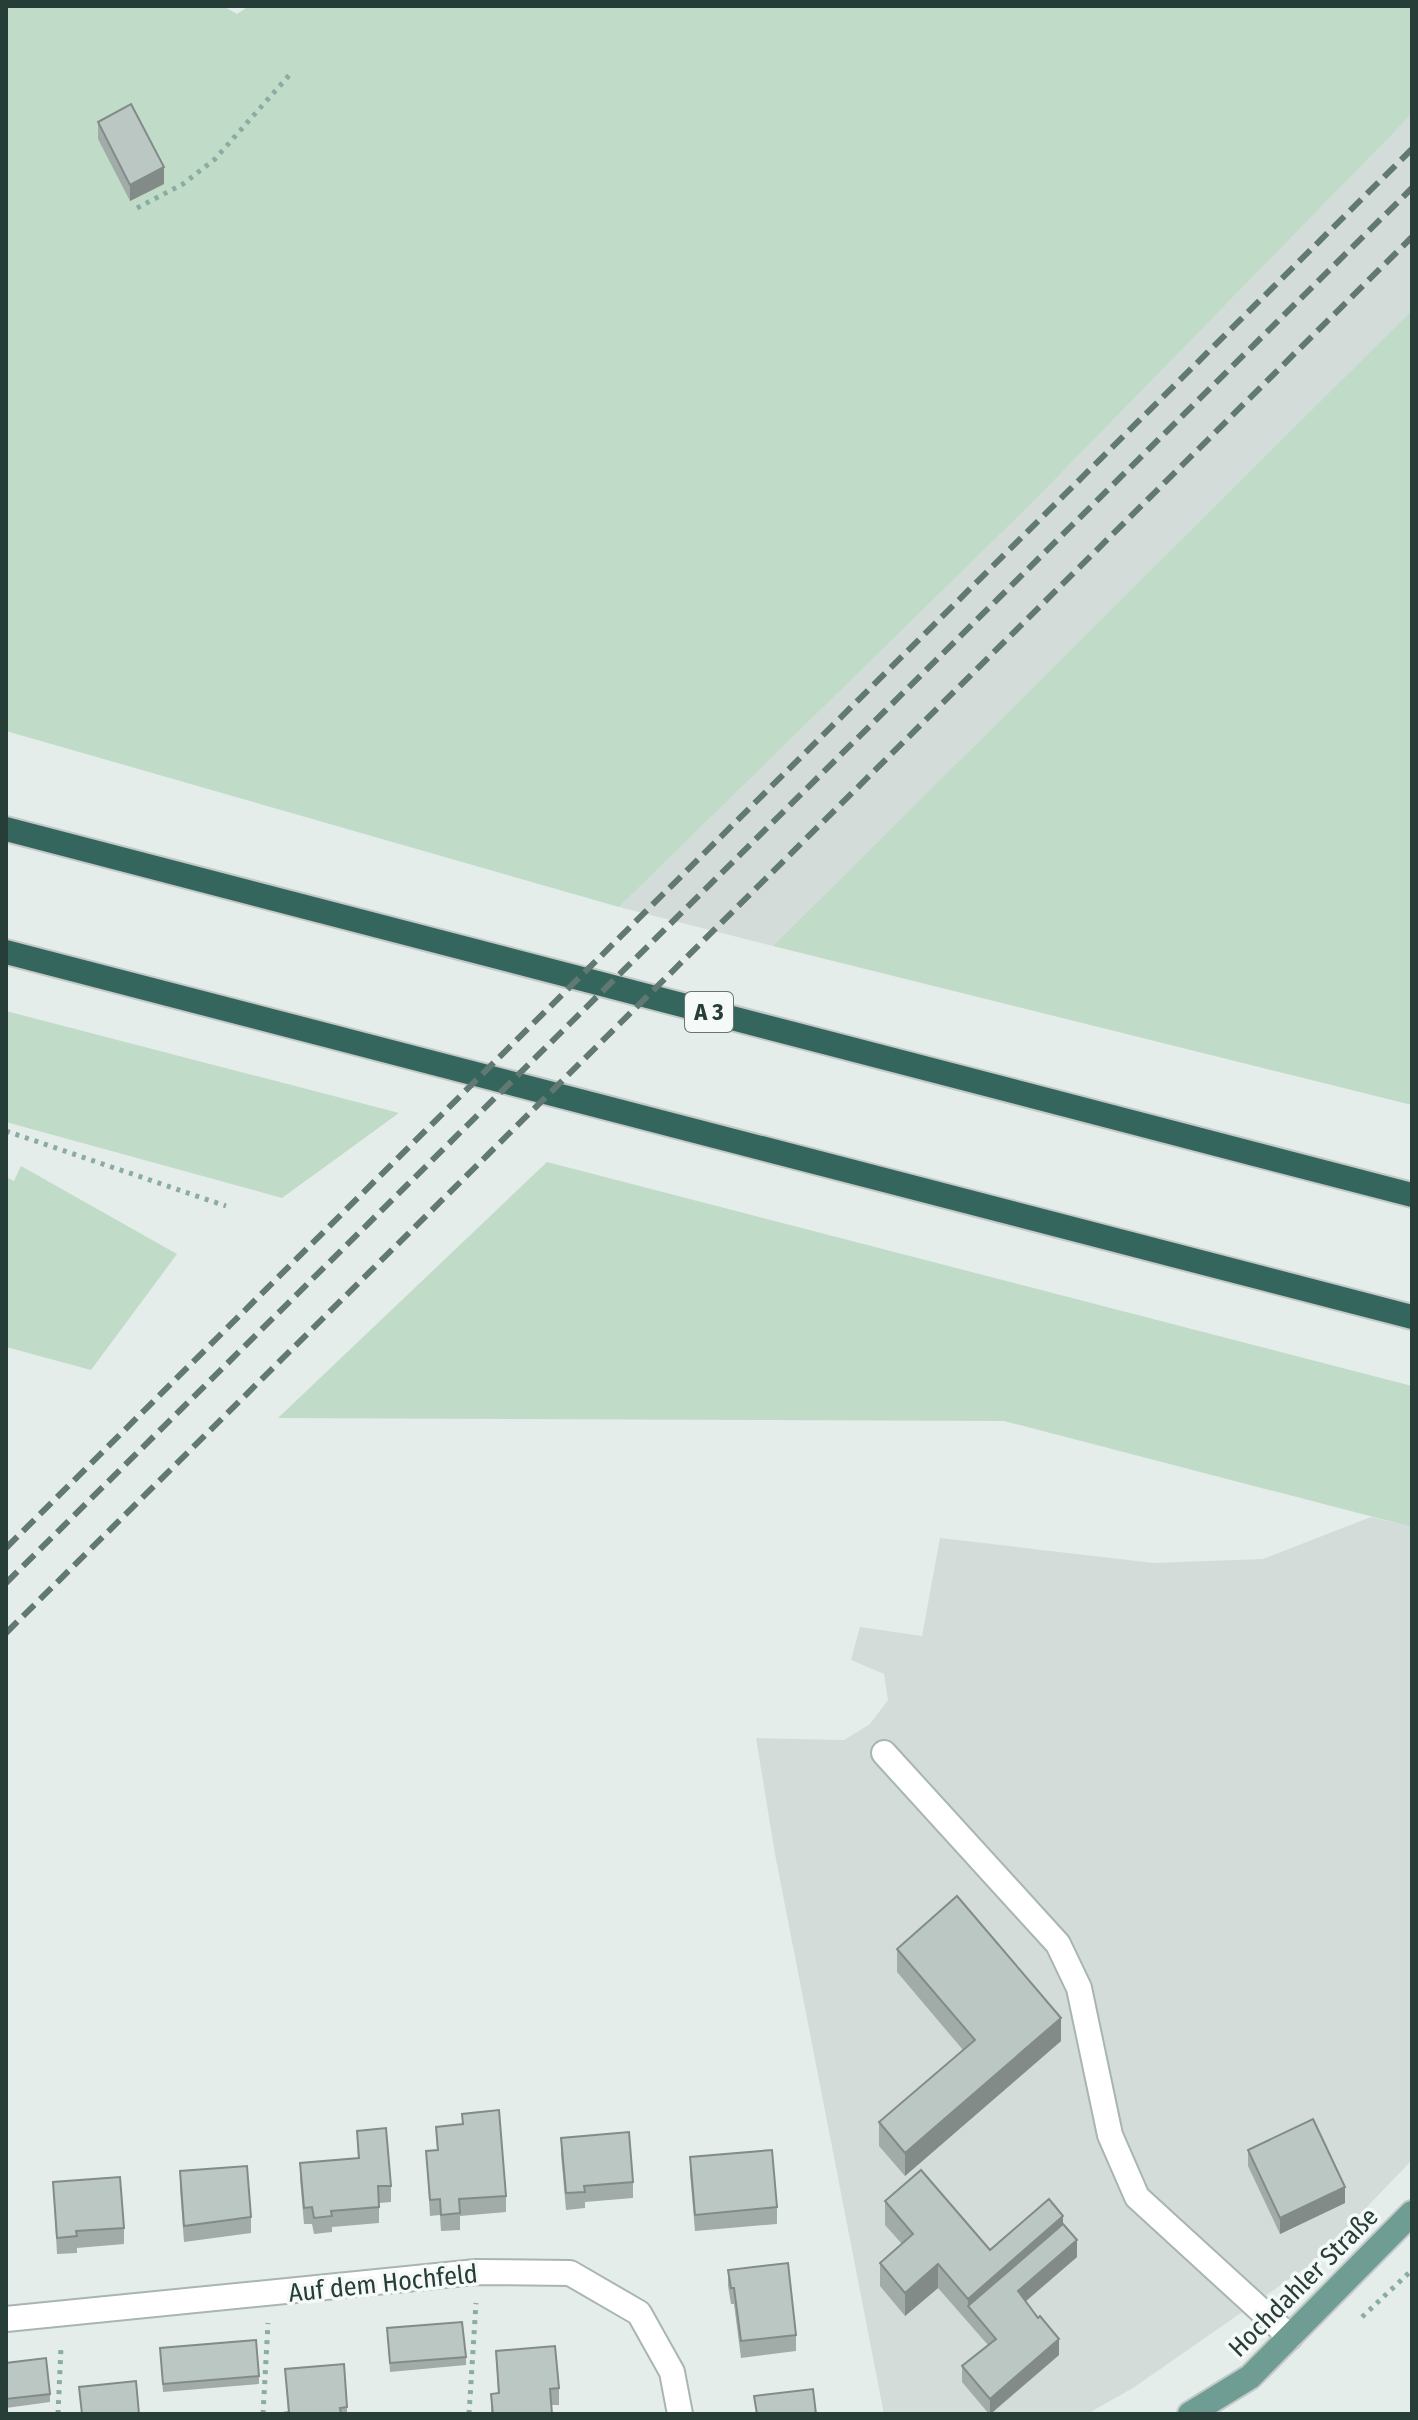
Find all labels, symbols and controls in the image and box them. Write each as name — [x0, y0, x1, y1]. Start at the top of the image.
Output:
road number: A 3 — [685, 992, 733, 1032]
street label: Hochdahler Straße — [1222, 2201, 1385, 2364]
street label: Auf dem Hochfeld — [287, 2258, 479, 2309]

